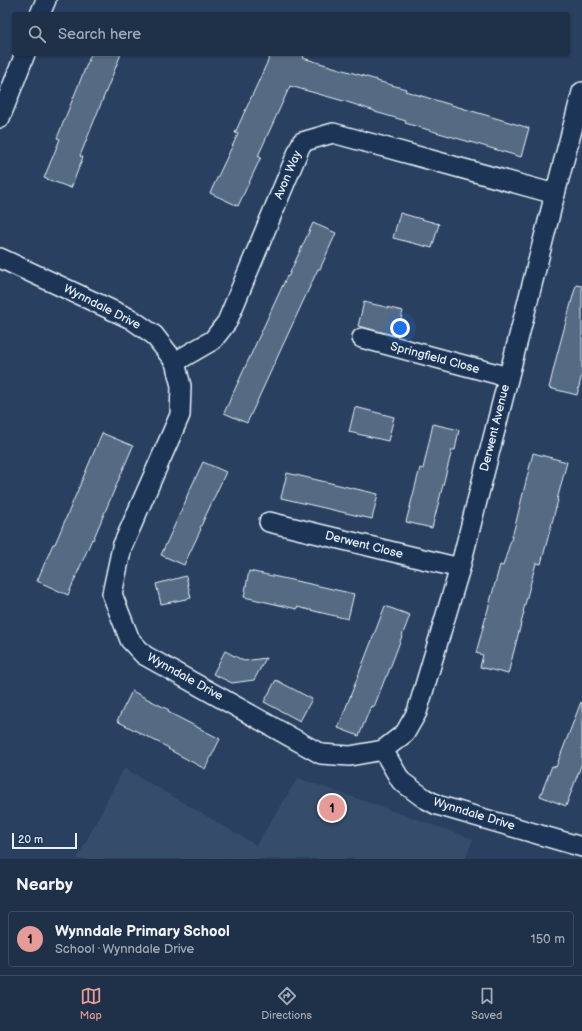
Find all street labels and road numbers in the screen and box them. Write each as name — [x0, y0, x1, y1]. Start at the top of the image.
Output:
street label: Avon Way — [271, 148, 305, 202]
street label: Wynndale Drive — [61, 281, 143, 333]
street label: Springfield Close — [389, 339, 481, 377]
street label: Derwent Avenue — [477, 383, 513, 473]
street label: Derwent Close — [323, 528, 405, 562]
street label: Wynndale Drive — [144, 650, 226, 704]
street label: Wynndale Drive — [431, 794, 517, 834]

